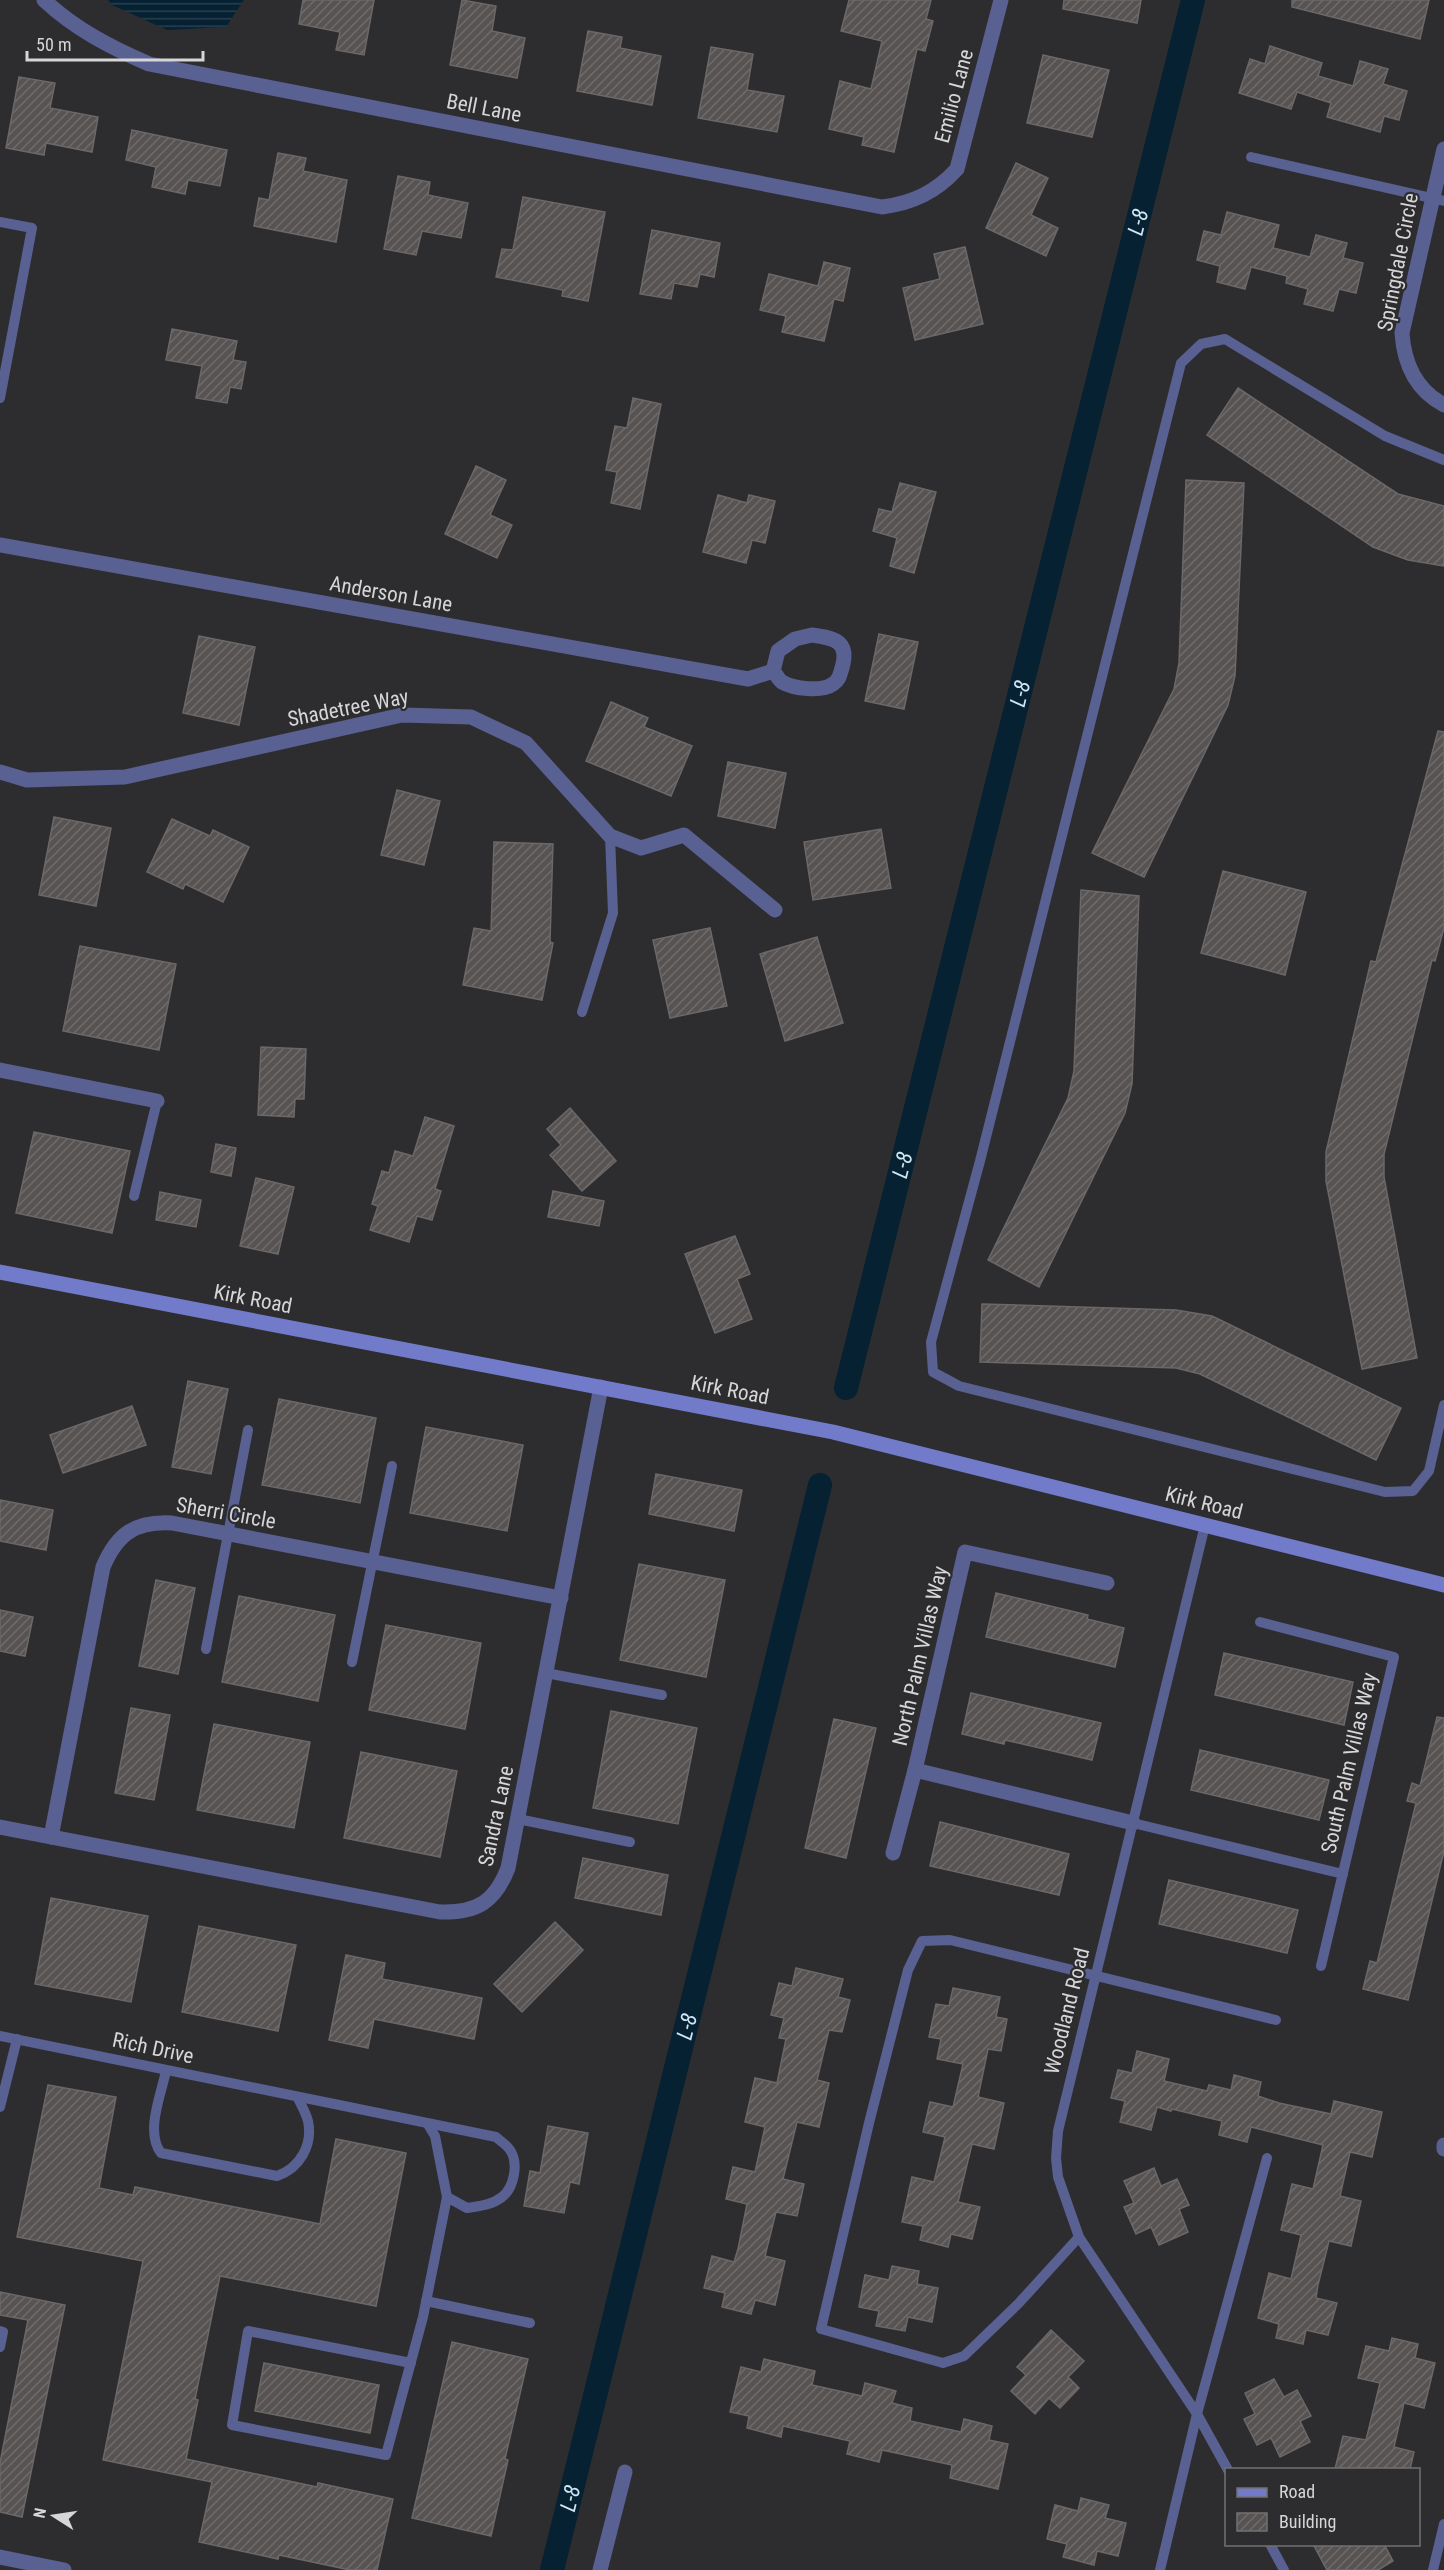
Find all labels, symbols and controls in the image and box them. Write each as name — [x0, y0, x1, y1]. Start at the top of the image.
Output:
scale bar — [27, 24, 202, 62]
text: 50 m — [36, 34, 71, 55]
street label: Emilio Lane — [930, 46, 978, 146]
street label: Bell Lane — [444, 89, 524, 127]
street label: Springdale Circle — [1373, 191, 1423, 333]
water label: L-8 — [1122, 206, 1153, 238]
street label: Anderson Lane — [328, 571, 454, 617]
water label: L-8 — [1004, 677, 1035, 709]
street label: Shadetree Way — [286, 684, 411, 731]
water label: L-8 — [887, 1149, 917, 1181]
street label: Kirk Road — [212, 1280, 294, 1318]
street label: Kirk Road — [689, 1371, 771, 1409]
street label: Kirk Road — [1163, 1482, 1245, 1524]
street label: Sherri Circle — [174, 1492, 278, 1534]
street label: North Palm Villas Way — [888, 1564, 952, 1748]
street label: South Palm Villas Way — [1317, 1670, 1382, 1856]
street label: Sandra Lane — [474, 1763, 518, 1869]
street label: Woodland Road — [1040, 1945, 1094, 2077]
water label: L-8 — [671, 2010, 702, 2042]
street label: Rich Drive — [110, 2028, 196, 2068]
legend — [1225, 2468, 1420, 2546]
text: Road — [1279, 2481, 1315, 2502]
water label: L-8 — [554, 2482, 585, 2514]
north arrow — [24, 2486, 84, 2546]
text: N — [30, 2506, 50, 2520]
text: Building — [1279, 2511, 1336, 2532]

